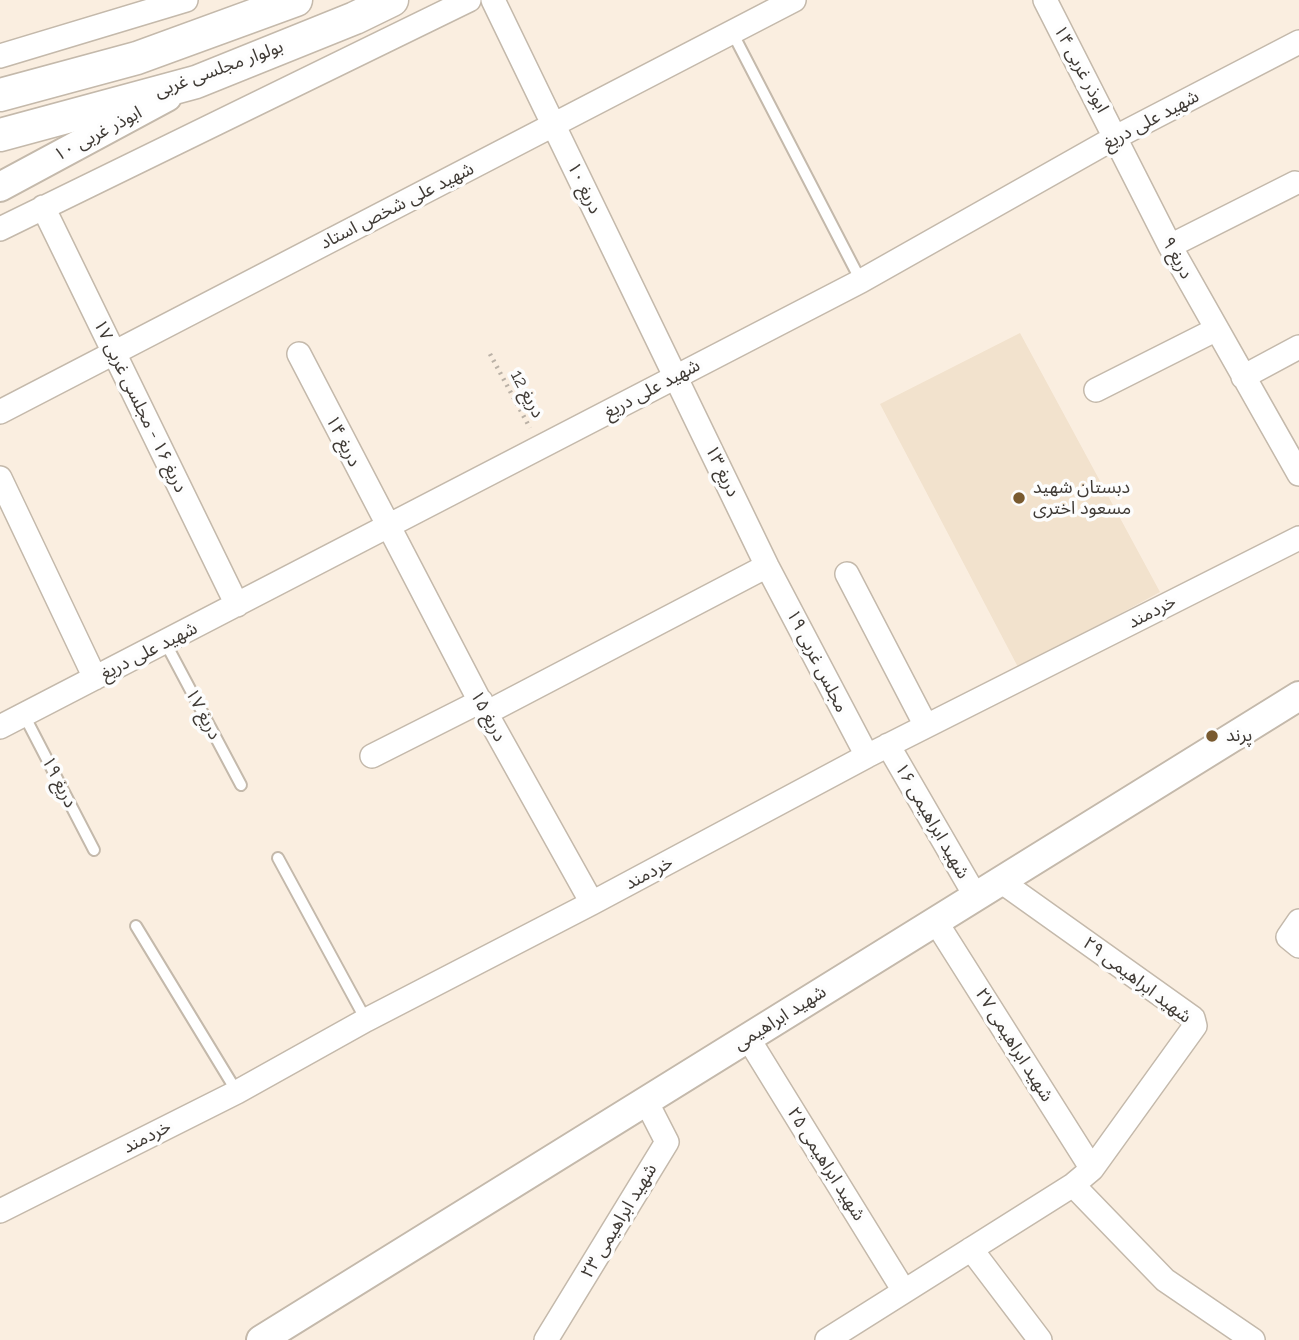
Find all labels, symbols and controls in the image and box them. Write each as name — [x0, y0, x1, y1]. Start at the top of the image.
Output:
street label: ابوذر غربی ۱۴ — [1049, 21, 1113, 117]
street label: بولوار مجلسی غربی — [152, 36, 286, 102]
street label: شهید علی دریغ — [1099, 86, 1203, 154]
street label: ابوذر غربی ۱۰ — [50, 102, 146, 166]
street label: شهید علی شخص استاد — [316, 158, 478, 254]
street label: دریغ ۱۰ — [562, 159, 606, 217]
street label: دریغ ۹ — [1157, 233, 1197, 283]
street label: دریغ ۱۶ - مجلسی غربی ۱۷ — [89, 316, 191, 496]
street label: شهید علی دریغ — [600, 355, 704, 423]
street label: دریغ 12 — [505, 366, 549, 422]
street label: دریغ ۱۴ — [321, 412, 365, 470]
street label: دریغ ۱۳ — [700, 442, 744, 500]
place label: دبستان شهید مسعود اختری — [1033, 477, 1131, 520]
marker: دبستان شهید مسعود اختری — [1011, 490, 1027, 506]
street label: خردمند — [1124, 591, 1180, 633]
street label: مجلس غربی ۱۹ — [782, 606, 852, 716]
street label: شهید علی دریغ — [97, 617, 201, 685]
street label: دریغ ۱۷ — [181, 685, 225, 743]
street label: دریغ ۱۵ — [466, 687, 510, 745]
place label: پرند — [1226, 725, 1252, 747]
marker: پرند — [1204, 728, 1220, 744]
street label: دریغ ۱۹ — [37, 753, 81, 811]
street label: شهید ابراهیمی ۱۶ — [890, 759, 974, 883]
street label: خردمند — [621, 851, 677, 895]
street label: شهید ابراهیمی ۲۹ — [1079, 932, 1195, 1028]
street label: شهید ابراهیمی — [730, 981, 830, 1055]
street label: شهید ابراهیمی ۲۷ — [970, 984, 1058, 1106]
street label: شهید ابراهیمی ۲۵ — [782, 1103, 870, 1225]
street label: خردمند — [119, 1116, 175, 1158]
street label: شهید ابراهیمی ۲۳ — [576, 1160, 662, 1282]

